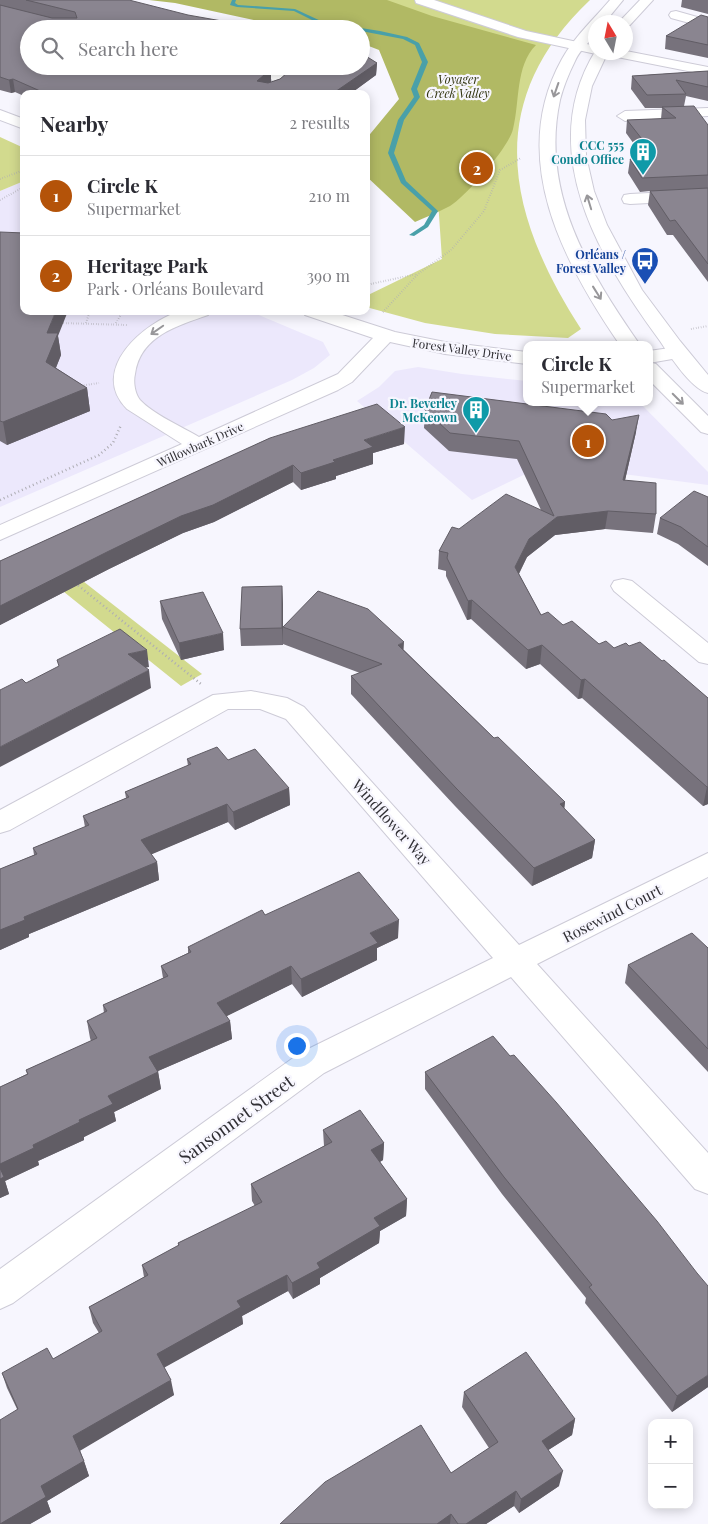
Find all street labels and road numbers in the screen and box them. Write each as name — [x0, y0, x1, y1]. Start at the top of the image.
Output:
street label: Forest Valley Drive — [411, 334, 513, 364]
street label: Willowbark Drive — [153, 418, 246, 471]
street label: Windflower Way — [347, 774, 436, 869]
street label: Rosewind Court — [559, 879, 666, 947]
street label: Sansonnet Street — [174, 1069, 299, 1169]

